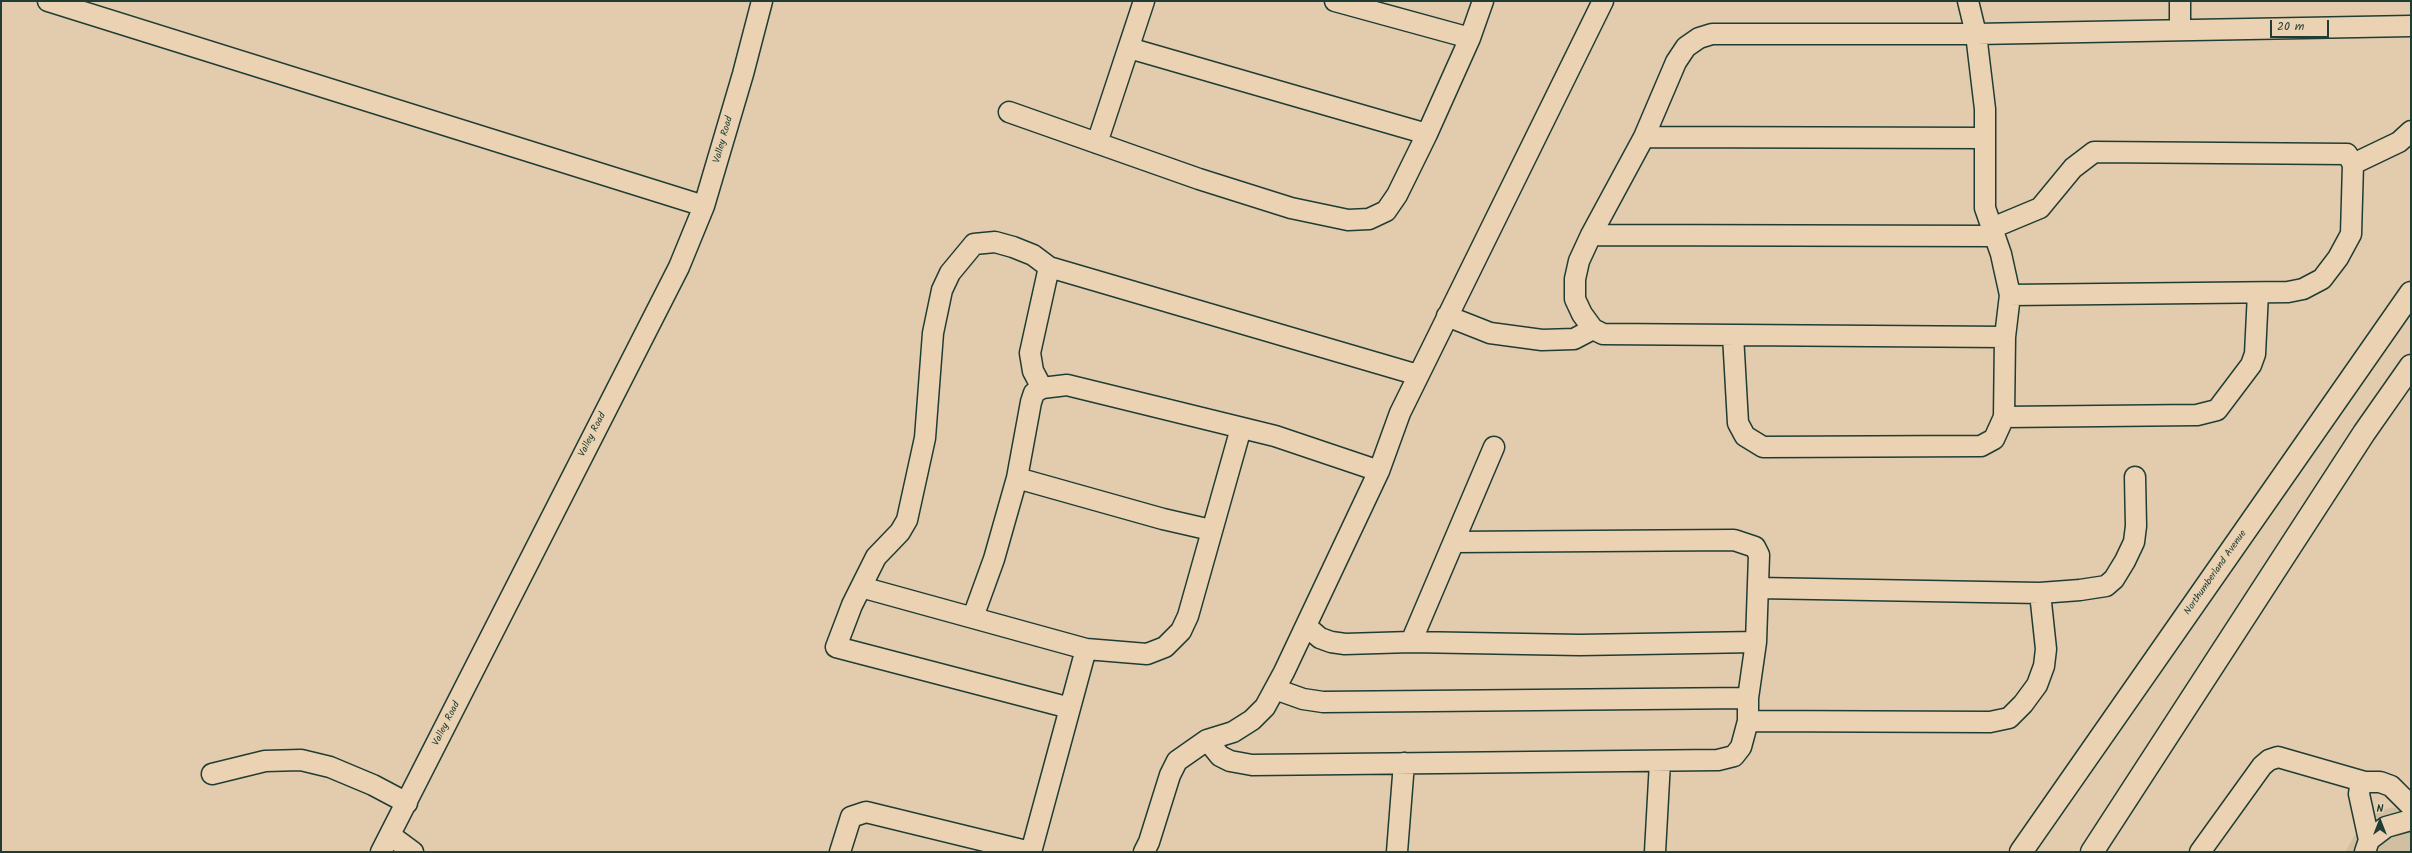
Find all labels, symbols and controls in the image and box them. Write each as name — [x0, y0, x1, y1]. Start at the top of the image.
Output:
scale bar — [2272, 12, 2331, 38]
text: 20 m — [2277, 17, 2304, 36]
street label: Valley Road — [712, 115, 736, 165]
street label: Valley Road — [577, 411, 609, 459]
street label: Northumberland Avenue — [2182, 528, 2250, 618]
street label: Valley Road — [431, 700, 463, 748]
text: N — [2377, 800, 2383, 818]
north arrow — [2360, 801, 2400, 841]

